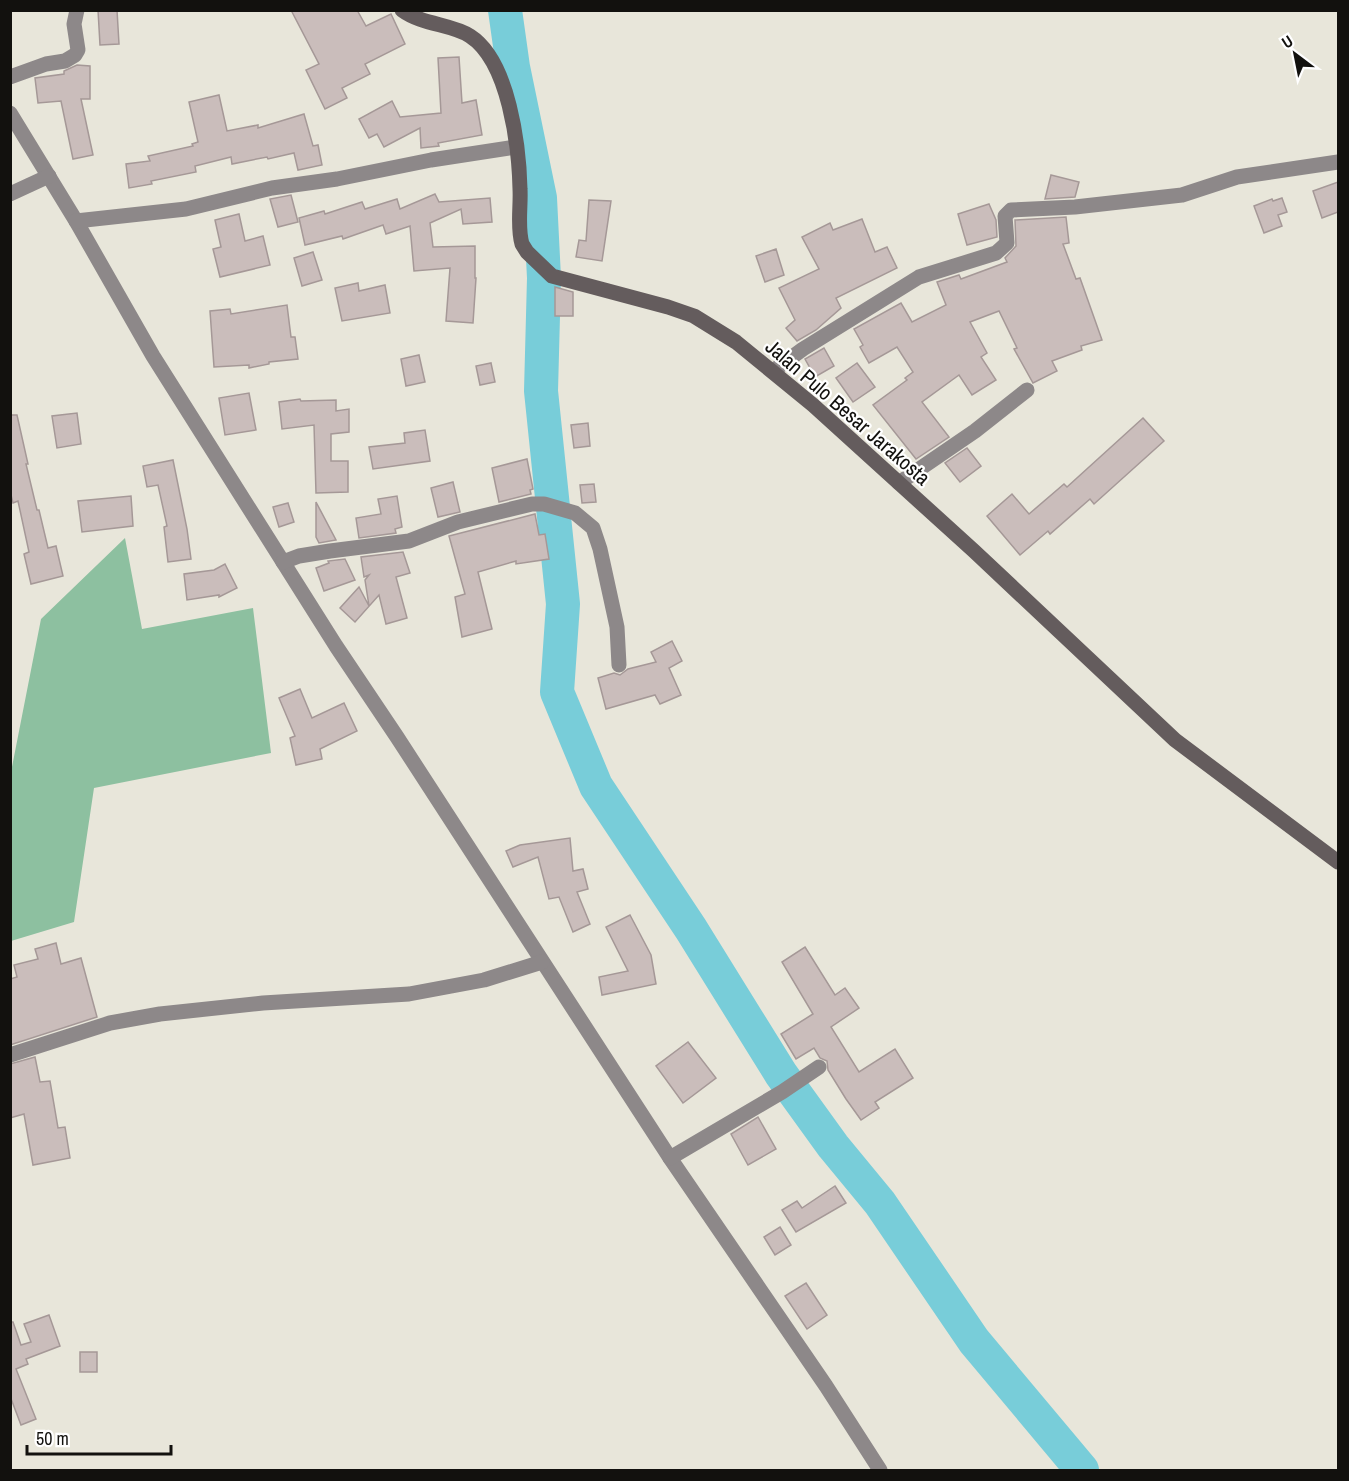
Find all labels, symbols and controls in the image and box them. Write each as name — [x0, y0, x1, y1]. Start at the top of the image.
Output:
north arrow — [1265, 24, 1325, 84]
text: U — [1277, 29, 1297, 53]
street label: Jalan Pulo Besar Jarakosta — [759, 332, 937, 492]
scale bar — [27, 1418, 171, 1456]
text: 50 m — [36, 1426, 69, 1451]

